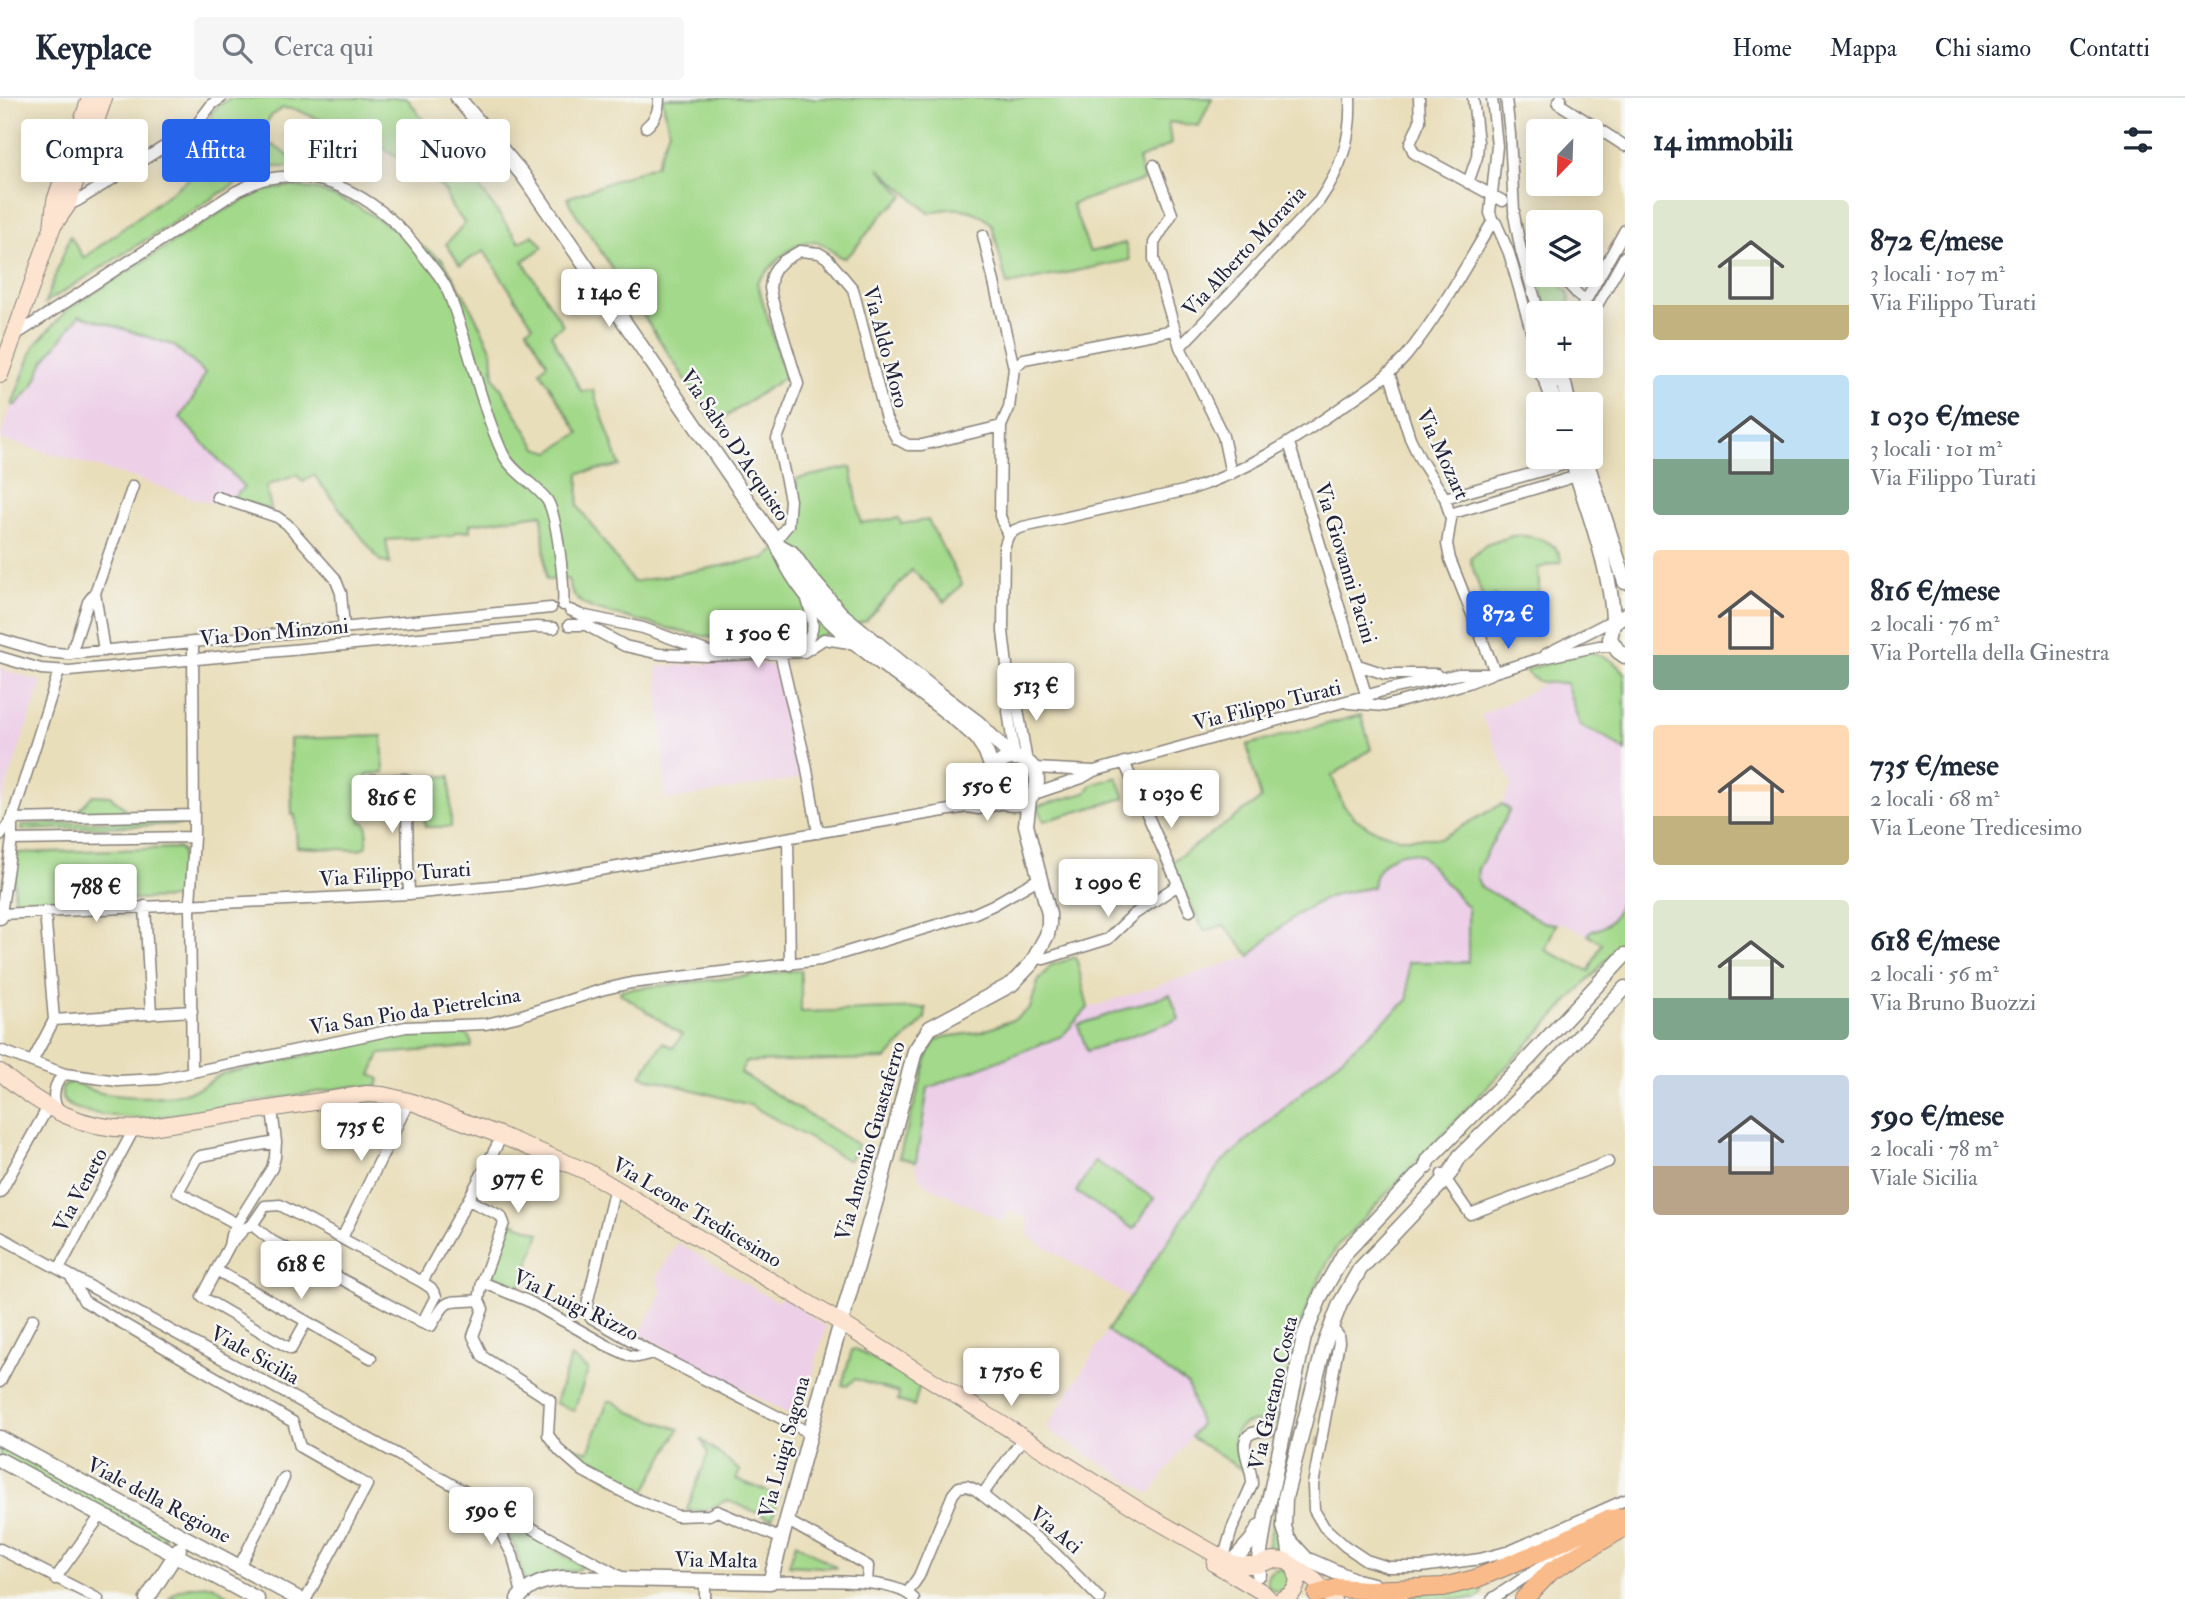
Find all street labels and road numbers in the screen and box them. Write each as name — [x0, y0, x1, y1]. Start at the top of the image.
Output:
street label: Via Alberto Moravia — [1177, 180, 1312, 323]
street label: Via Aldo Moro — [856, 283, 915, 411]
street label: Via Salvo D'Acquisto — [674, 364, 795, 526]
street label: Via Mozart — [1410, 405, 1475, 504]
street label: Via Giovanni Pacini — [1308, 480, 1383, 647]
street label: Via Don Minzoni — [199, 613, 350, 652]
street label: Via Filippo Turati — [1190, 674, 1344, 737]
street label: Via Filippo Turati — [318, 856, 472, 893]
street label: Via San Pio da Pietrelcina — [308, 981, 523, 1042]
street label: Via Antonio Guastaferro — [829, 1038, 912, 1244]
street label: Via Veneto — [47, 1143, 114, 1237]
street label: Via Leone Tredicesimo — [607, 1151, 787, 1274]
street label: Via Luigi Rizzo — [509, 1263, 643, 1348]
street label: Via Gaetano Costa — [1243, 1313, 1304, 1473]
street label: Viale Sicilia — [205, 1320, 305, 1391]
street label: Via Luigi Sagona — [753, 1373, 816, 1521]
street label: Viale della Regione — [82, 1451, 236, 1550]
street label: Via Aci — [1024, 1500, 1088, 1561]
street label: Via Malta — [674, 1546, 758, 1575]

